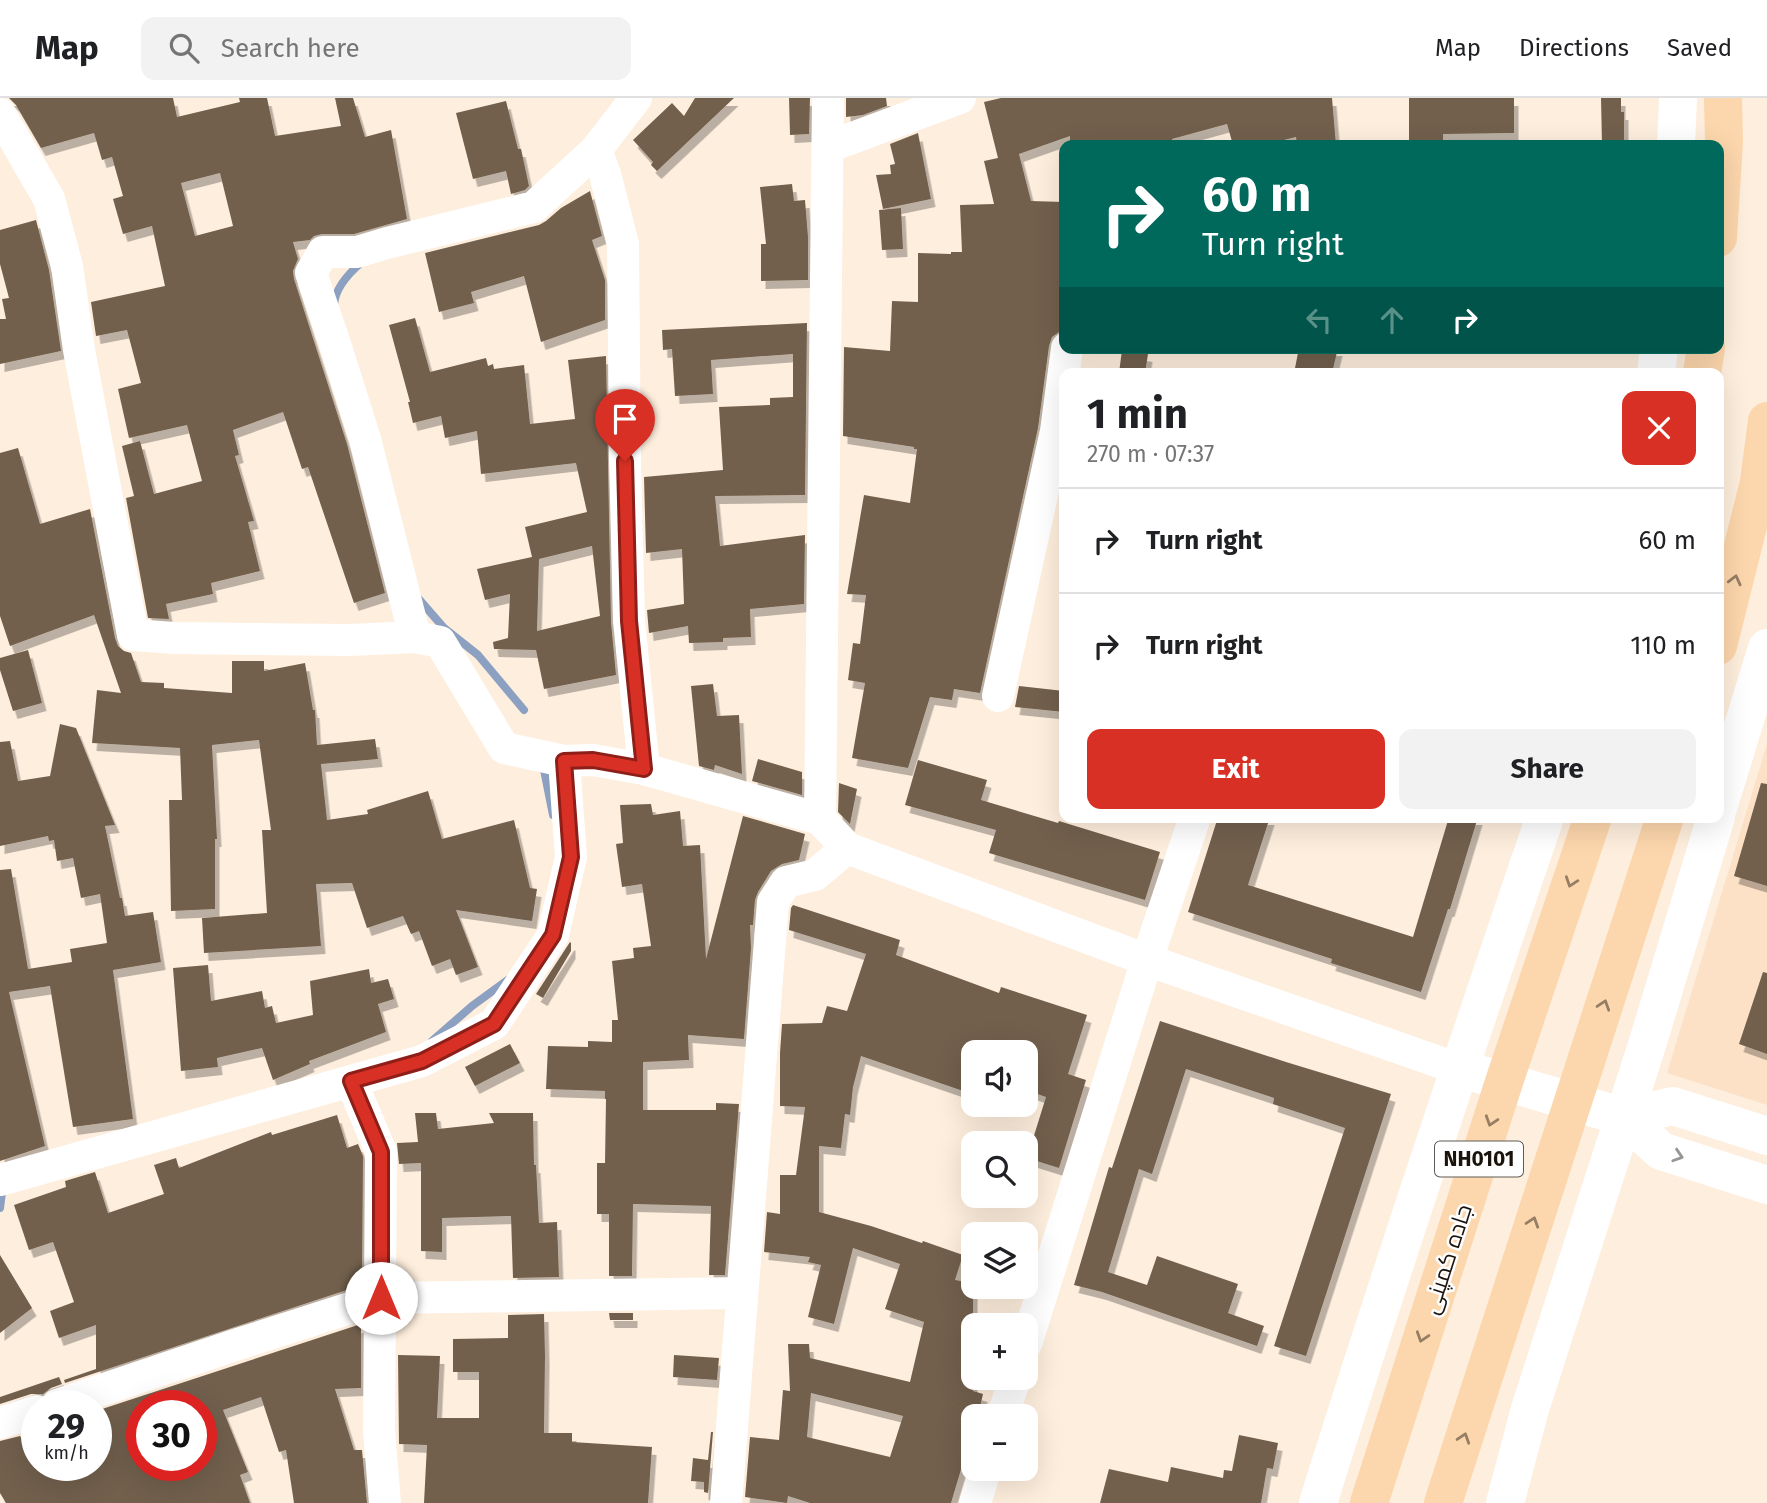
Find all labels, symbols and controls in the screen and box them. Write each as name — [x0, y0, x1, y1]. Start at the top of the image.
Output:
search box — [141, 17, 631, 80]
text: Map — [35, 28, 99, 68]
icon: search — [165, 29, 203, 67]
text: Search here — [221, 33, 360, 64]
text: Map — [1435, 34, 1481, 62]
text: Directions — [1519, 34, 1629, 62]
text: Saved — [1667, 34, 1732, 62]
text: 60 m — [1202, 165, 1311, 224]
icon: right — [1087, 168, 1178, 259]
text: Turn right — [1202, 225, 1344, 263]
icon: left — [1300, 301, 1338, 339]
icon: ahead — [1373, 301, 1411, 339]
icon: right — [1446, 301, 1484, 339]
pin — [595, 389, 655, 461]
text: 1 min — [1087, 389, 1188, 439]
button: close — [1622, 391, 1696, 465]
icon: arrive — [606, 400, 644, 438]
text: 270 m · 07:37 — [1087, 440, 1214, 468]
icon: right — [1087, 522, 1125, 560]
text: Turn right — [1146, 525, 1263, 556]
text: 60 m — [1638, 525, 1696, 556]
one-way arrow — [1727, 574, 1741, 586]
icon: right — [1087, 627, 1125, 665]
text: Turn right — [1146, 630, 1263, 661]
text: 110 m — [1630, 630, 1696, 661]
button: Exit — [1087, 729, 1385, 809]
button: Share — [1399, 729, 1696, 809]
one-way arrow — [1565, 875, 1579, 888]
one-way arrow — [1596, 1000, 1610, 1012]
map controls — [961, 1040, 1038, 1481]
button: sound — [961, 1040, 1038, 1117]
one-way arrow — [1485, 1115, 1500, 1127]
button: search — [961, 1131, 1038, 1208]
road number: NH0101 — [1435, 1142, 1523, 1176]
one-way arrow — [1672, 1148, 1684, 1162]
street label: جاده کمپنی — [1416, 1200, 1478, 1318]
one-way arrow — [1525, 1216, 1540, 1228]
button: layers — [961, 1222, 1038, 1299]
position arrow — [344, 1261, 418, 1335]
button: + — [961, 1313, 1038, 1390]
one-way arrow — [1415, 1331, 1430, 1343]
speed limit sign: 30 — [126, 1390, 217, 1481]
button: − — [961, 1404, 1038, 1481]
text: 29 — [48, 1405, 85, 1447]
one-way arrow — [1455, 1432, 1470, 1444]
text: km/h — [44, 1442, 89, 1464]

